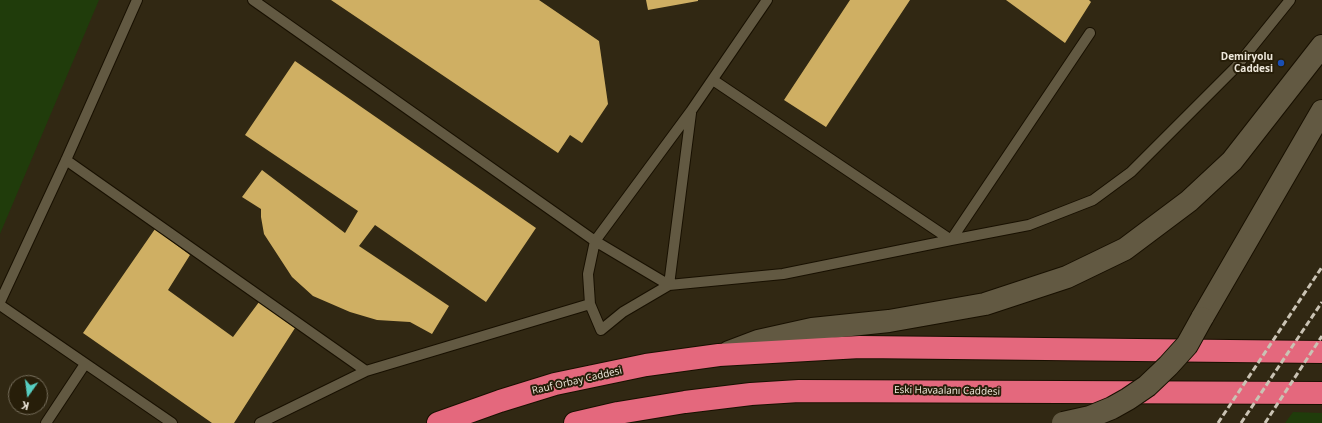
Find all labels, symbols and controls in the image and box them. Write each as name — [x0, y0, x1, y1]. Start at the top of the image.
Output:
place label: Demiryolu Caddesi — [1221, 51, 1273, 74]
marker: Demiryolu Caddesi — [1276, 58, 1286, 68]
street label: Rauf Orbay Caddesi — [531, 365, 623, 397]
north arrow — [8, 375, 48, 415]
street label: Eski Havaalanı Caddesi — [894, 384, 1000, 398]
text: K — [20, 398, 31, 414]

